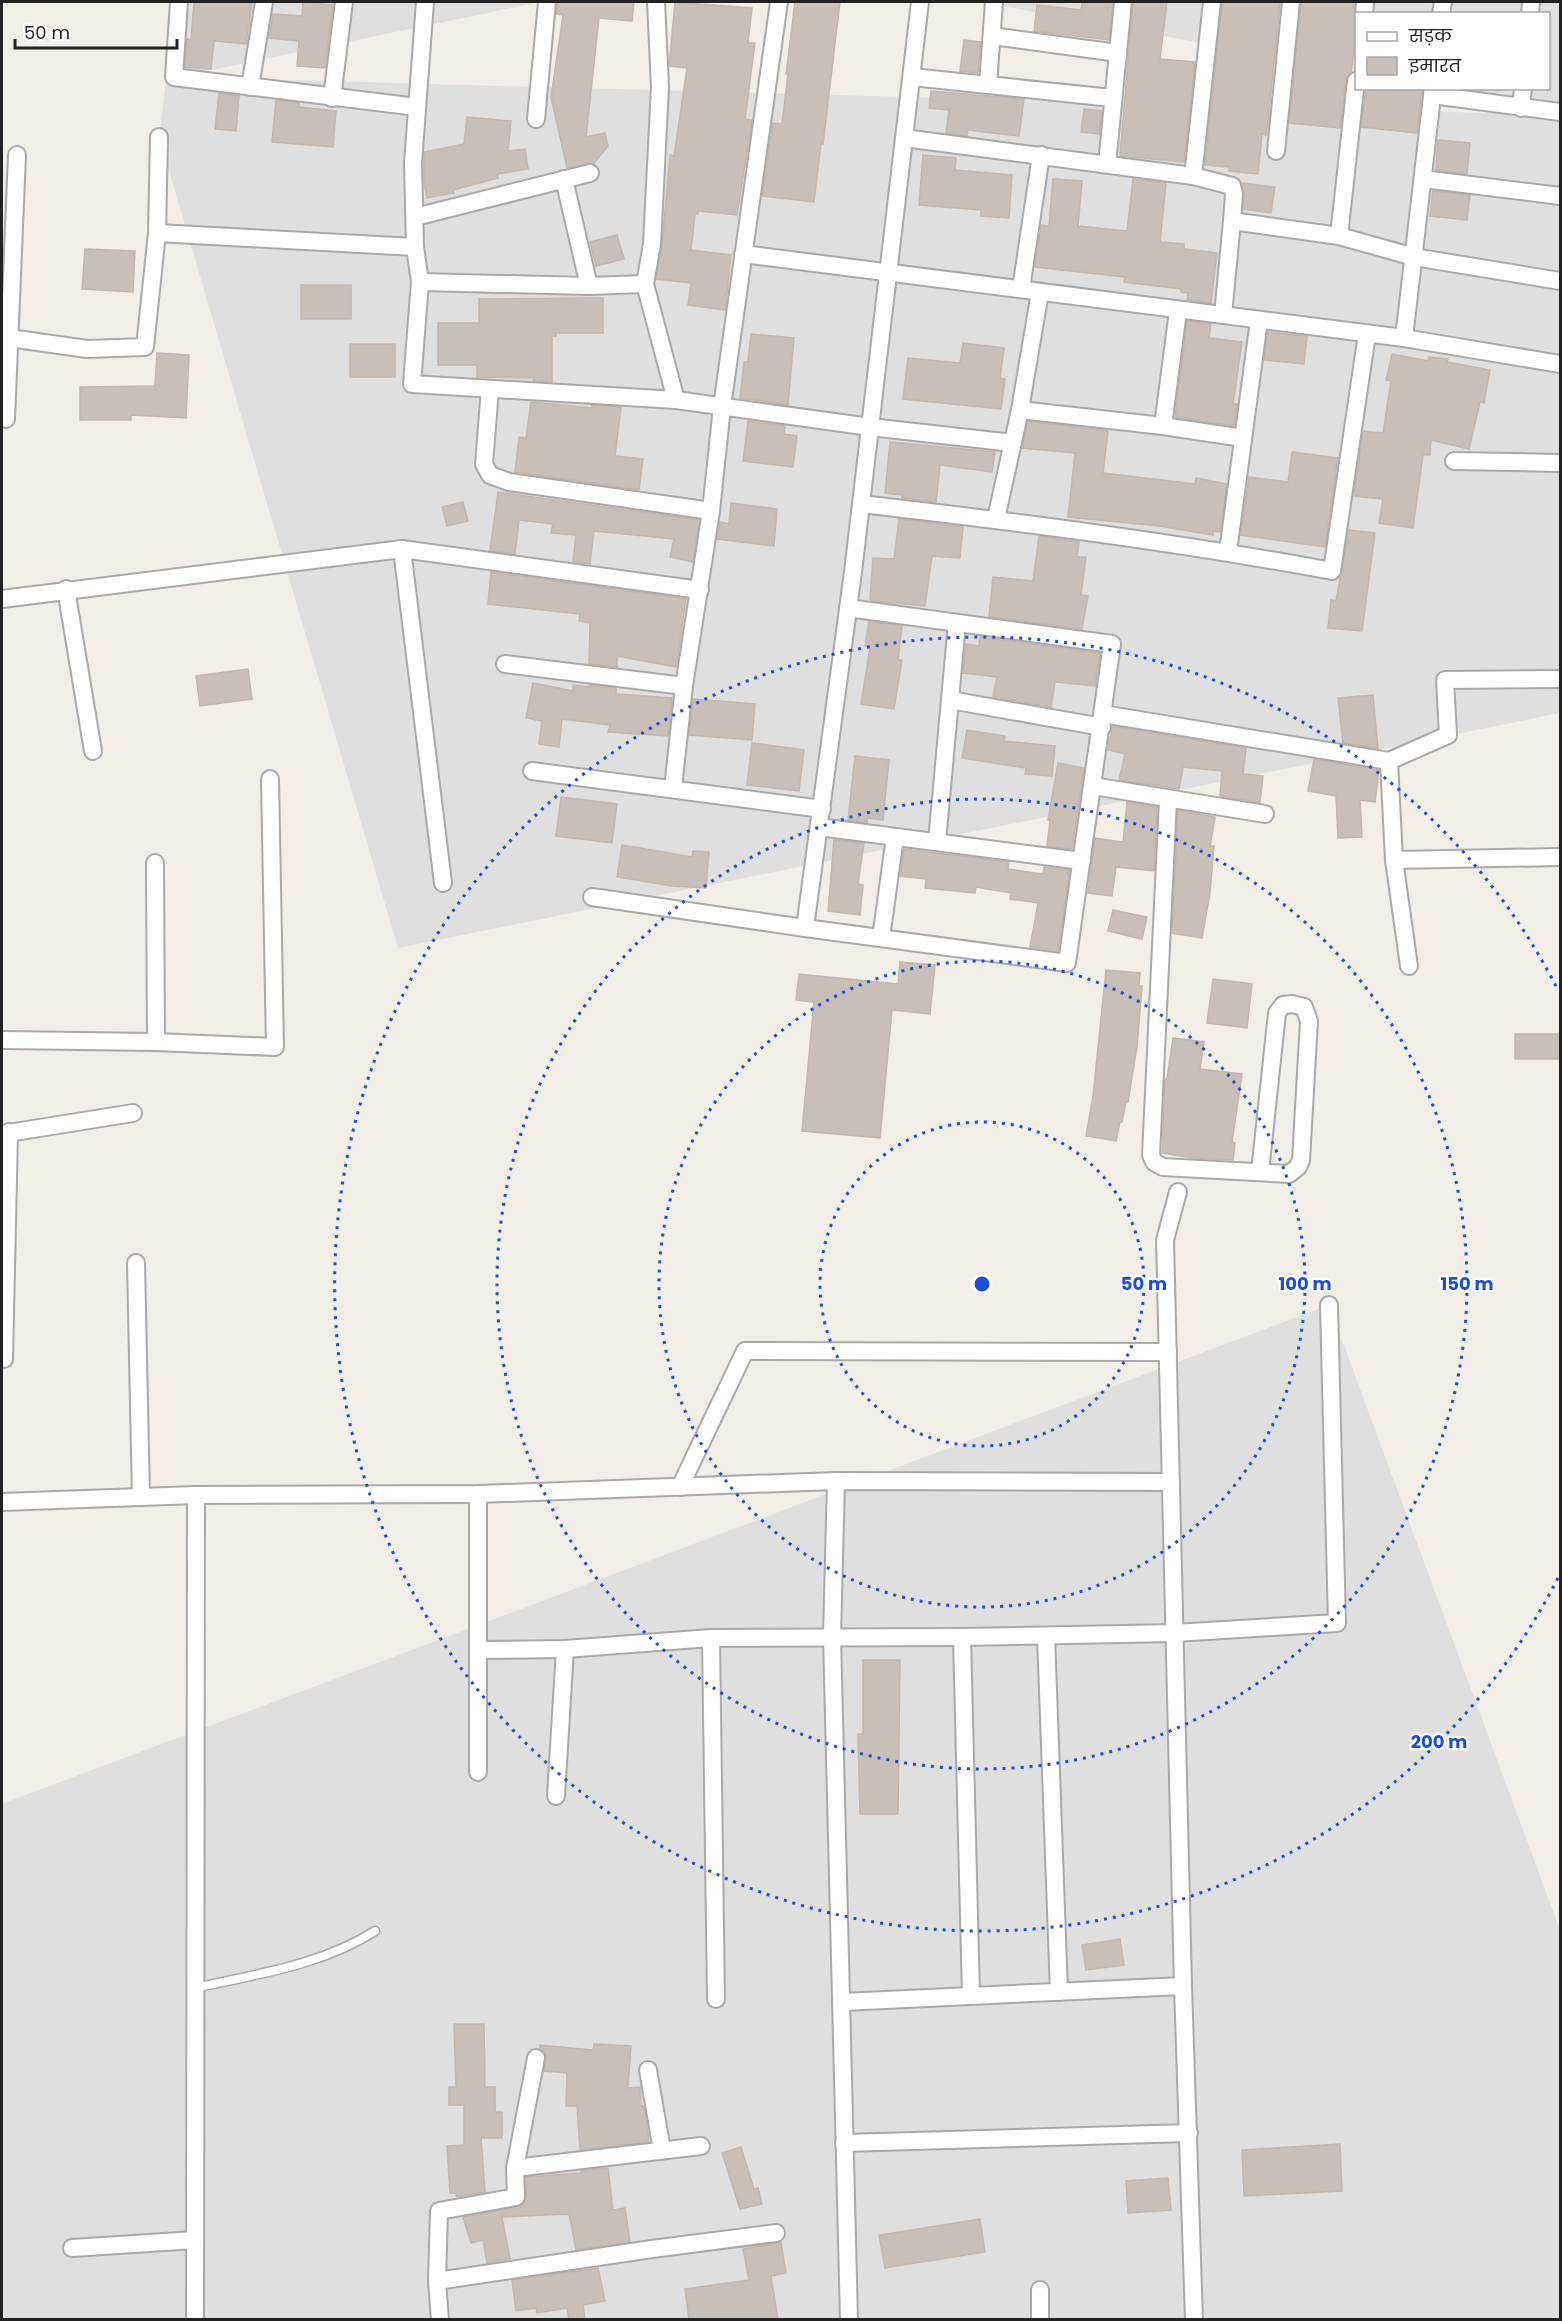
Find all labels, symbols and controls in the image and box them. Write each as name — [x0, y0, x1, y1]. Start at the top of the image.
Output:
scale bar — [15, 12, 177, 50]
legend — [1355, 12, 1550, 90]
text: 50 m — [24, 20, 70, 45]
text: सड़क — [1408, 23, 1453, 48]
text: इमारत — [1408, 53, 1462, 78]
text: 50 m — [1121, 1271, 1167, 1296]
text: 100 m — [1278, 1271, 1332, 1296]
text: 150 m — [1440, 1271, 1494, 1296]
centre of rings — [972, 1274, 992, 1294]
text: 200 m — [1411, 1729, 1467, 1754]

